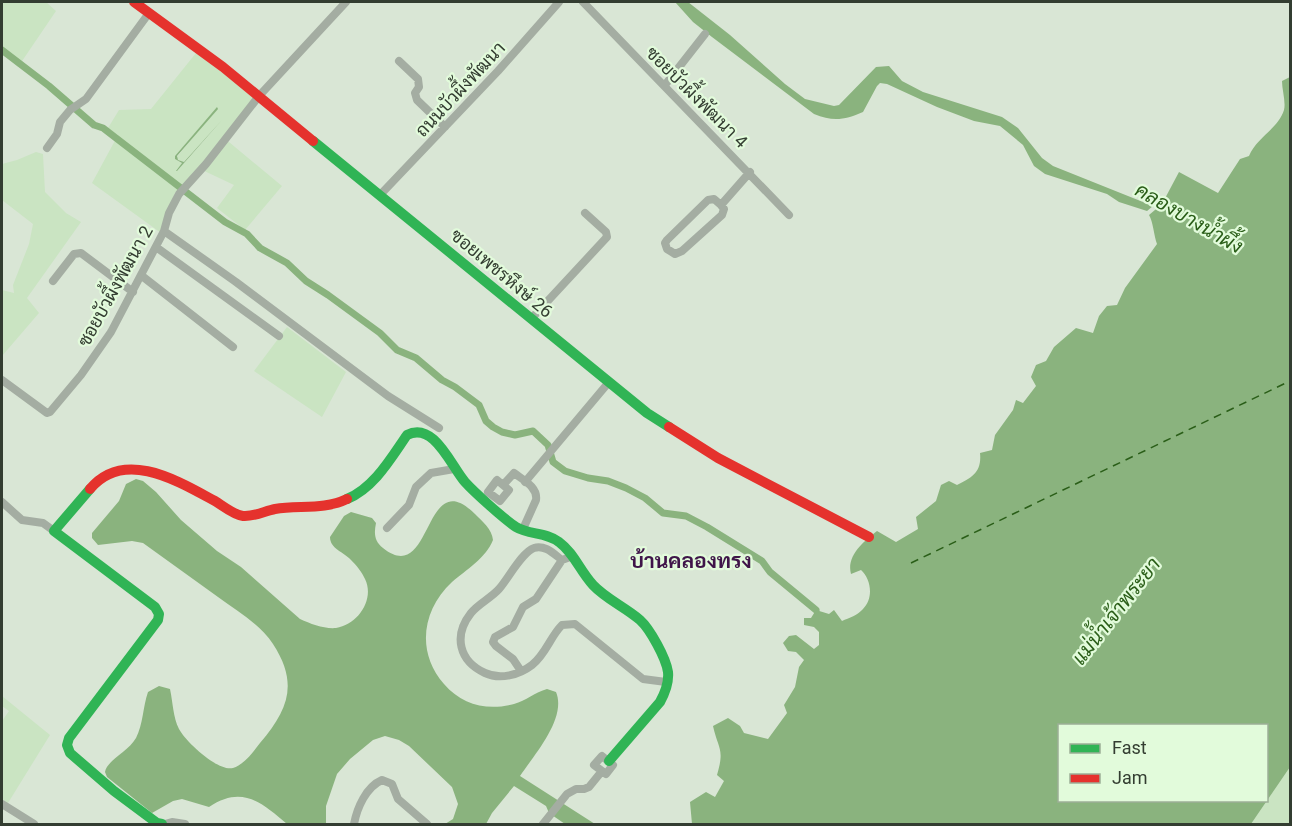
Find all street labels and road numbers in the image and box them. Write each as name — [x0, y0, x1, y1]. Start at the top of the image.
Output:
street label: ถนนบัวผึ้งพัฒนา — [407, 34, 509, 141]
street label: ซอยบัวผึ้งพัฒนา 4 — [642, 38, 756, 152]
street label: ซอยบัวผึ้งพัฒนา 2 — [69, 220, 157, 350]
street label: ซอยเพชรหึงษ์ 26 — [447, 223, 559, 322]

